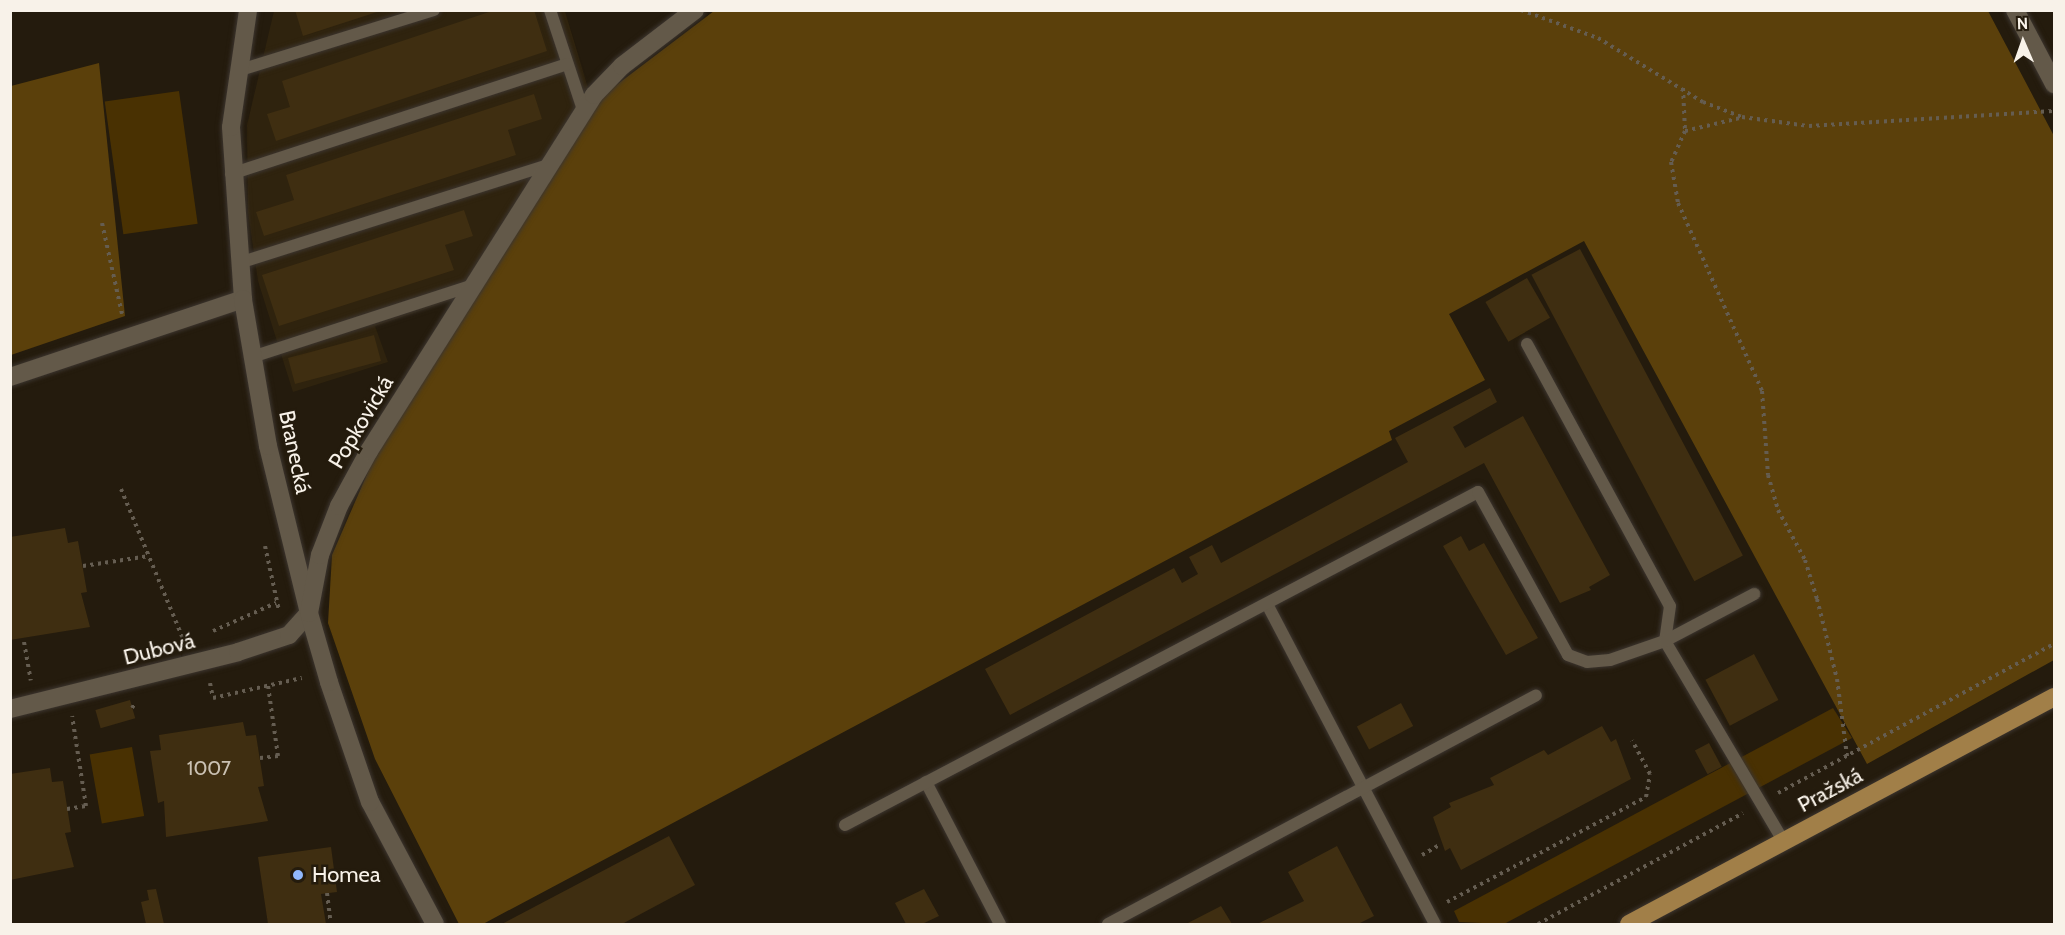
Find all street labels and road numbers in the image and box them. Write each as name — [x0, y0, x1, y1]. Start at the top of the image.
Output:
street label: Popkovická — [323, 371, 399, 473]
street label: Branecká — [273, 408, 317, 496]
street label: Dubová — [121, 627, 197, 671]
street label: Pražská — [1793, 762, 1867, 818]

